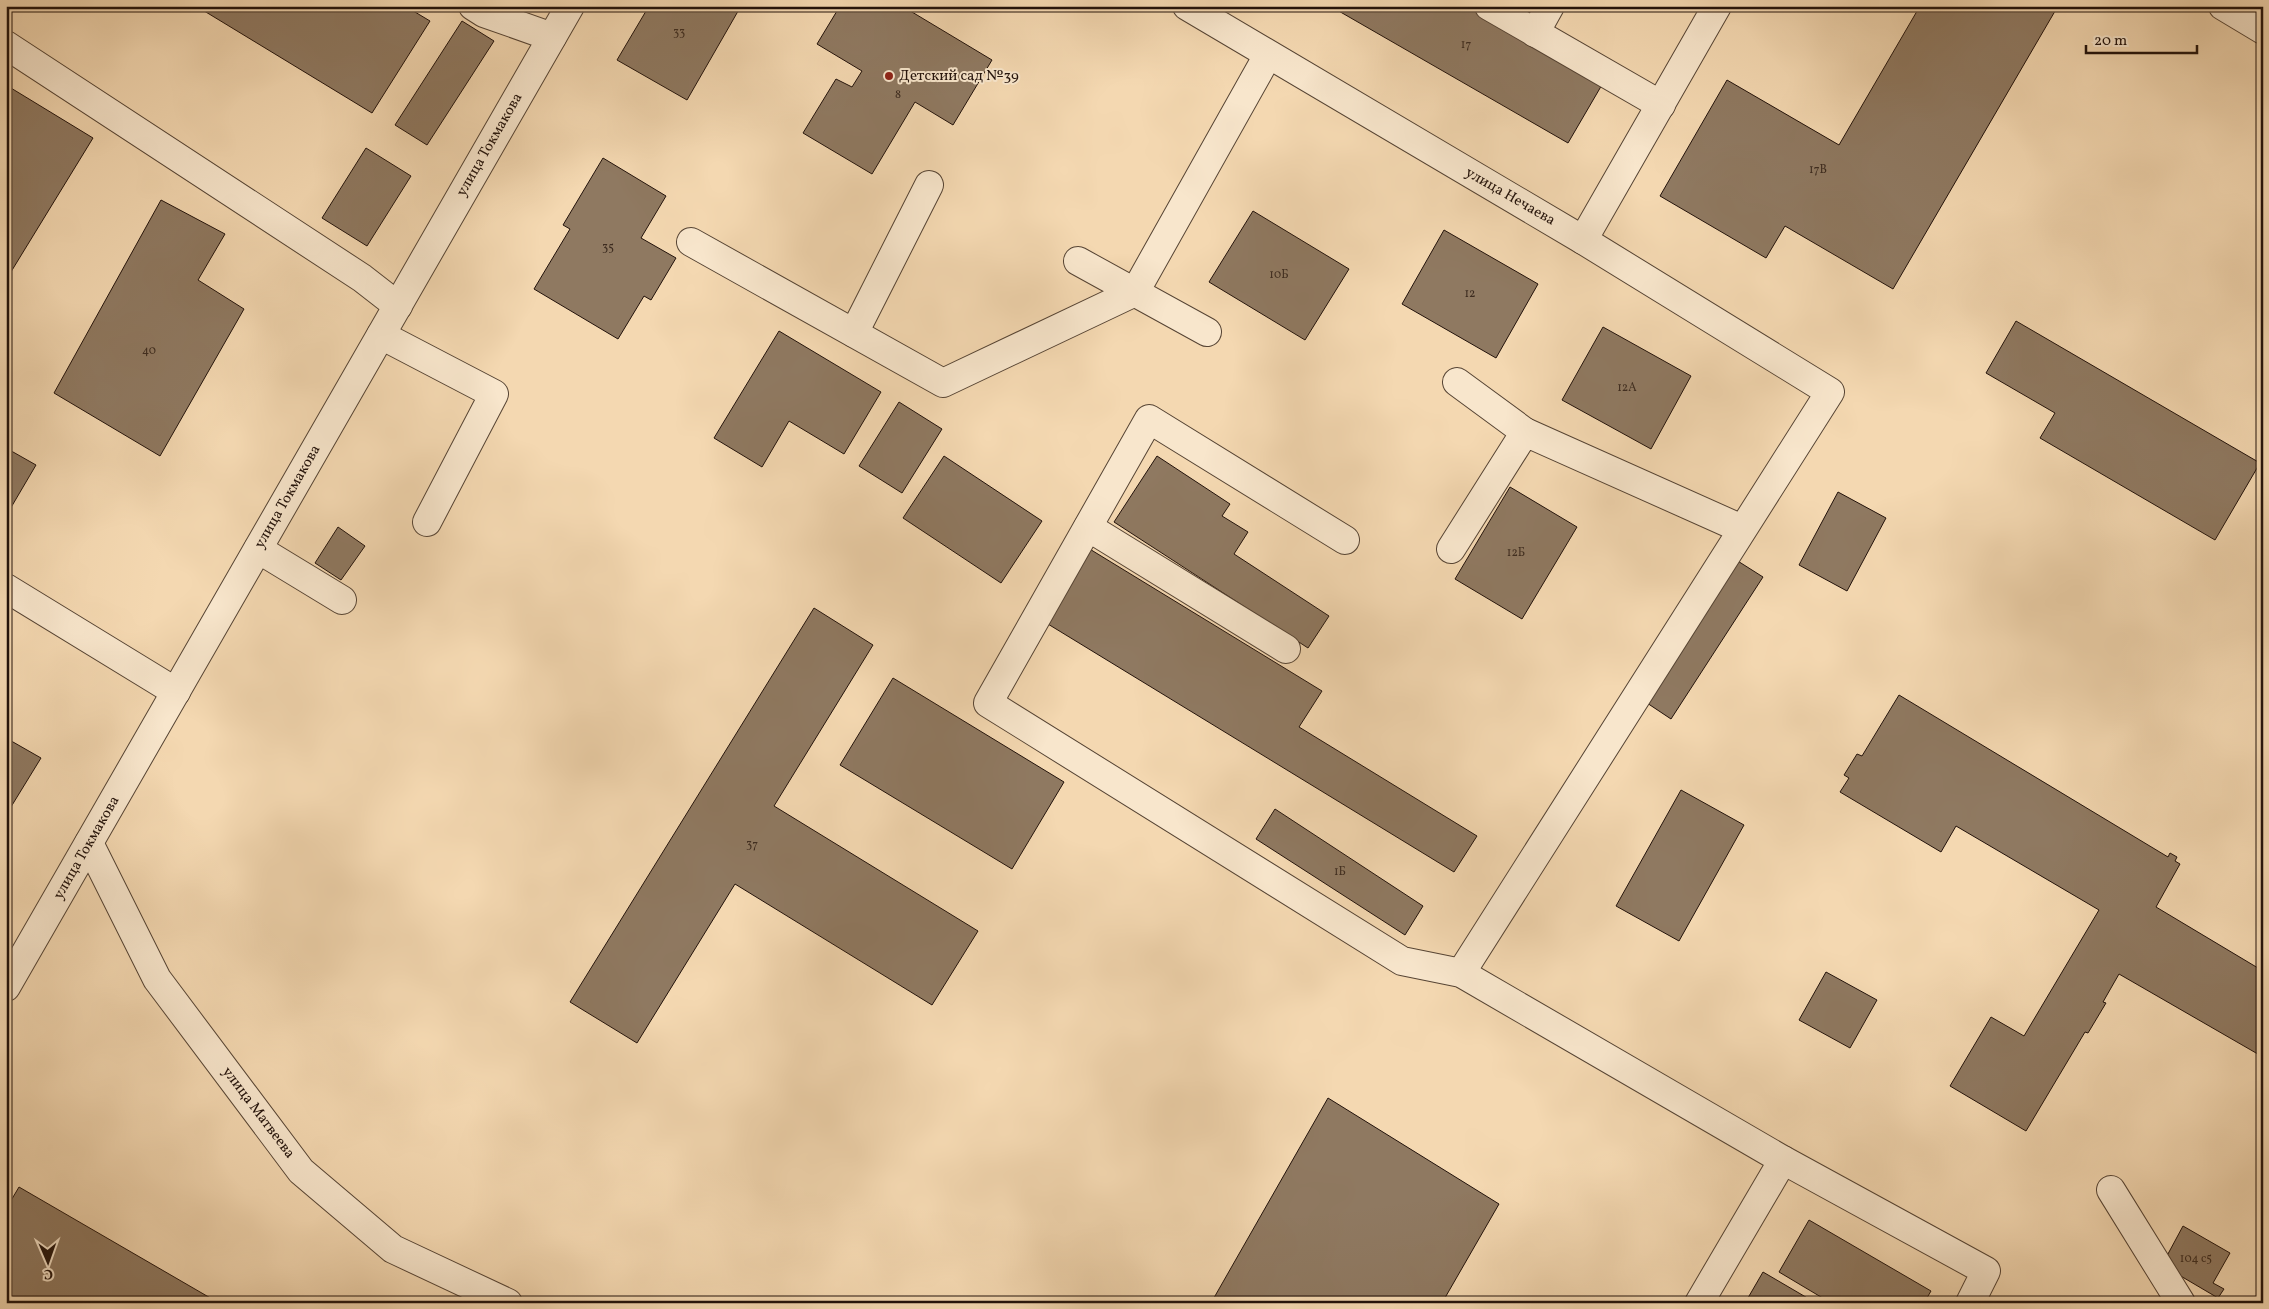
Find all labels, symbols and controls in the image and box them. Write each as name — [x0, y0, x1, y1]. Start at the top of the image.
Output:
scale bar — [2086, 22, 2198, 54]
house number: 33 — [673, 25, 685, 41]
text: 20 m — [2094, 31, 2127, 52]
house number: 17 — [1461, 37, 1471, 53]
place label: Детский сад №39 — [899, 66, 1019, 87]
marker: Детский сад №39 — [883, 70, 895, 82]
house number: 8 — [895, 87, 901, 103]
street label: улица Токмакова — [452, 89, 528, 201]
house number: 17В — [1809, 162, 1827, 178]
street label: улица Нечаева — [1461, 163, 1559, 231]
house number: 35 — [602, 240, 614, 256]
house number: 10Б — [1269, 267, 1289, 283]
house number: 12 — [1464, 286, 1476, 302]
house number: 40 — [142, 343, 156, 359]
house number: 12А — [1617, 380, 1637, 396]
street label: улица Токмакова — [250, 441, 326, 553]
house number: 12Б — [1507, 545, 1525, 561]
street label: улица Токмакова — [49, 792, 125, 904]
house number: 37 — [746, 837, 758, 853]
house number: 1Б — [1334, 864, 1346, 880]
street label: улица Матвеева — [217, 1063, 299, 1163]
north arrow — [22, 1236, 72, 1286]
house number: 104 с5 — [2180, 1251, 2212, 1267]
text: С — [44, 1264, 53, 1283]

